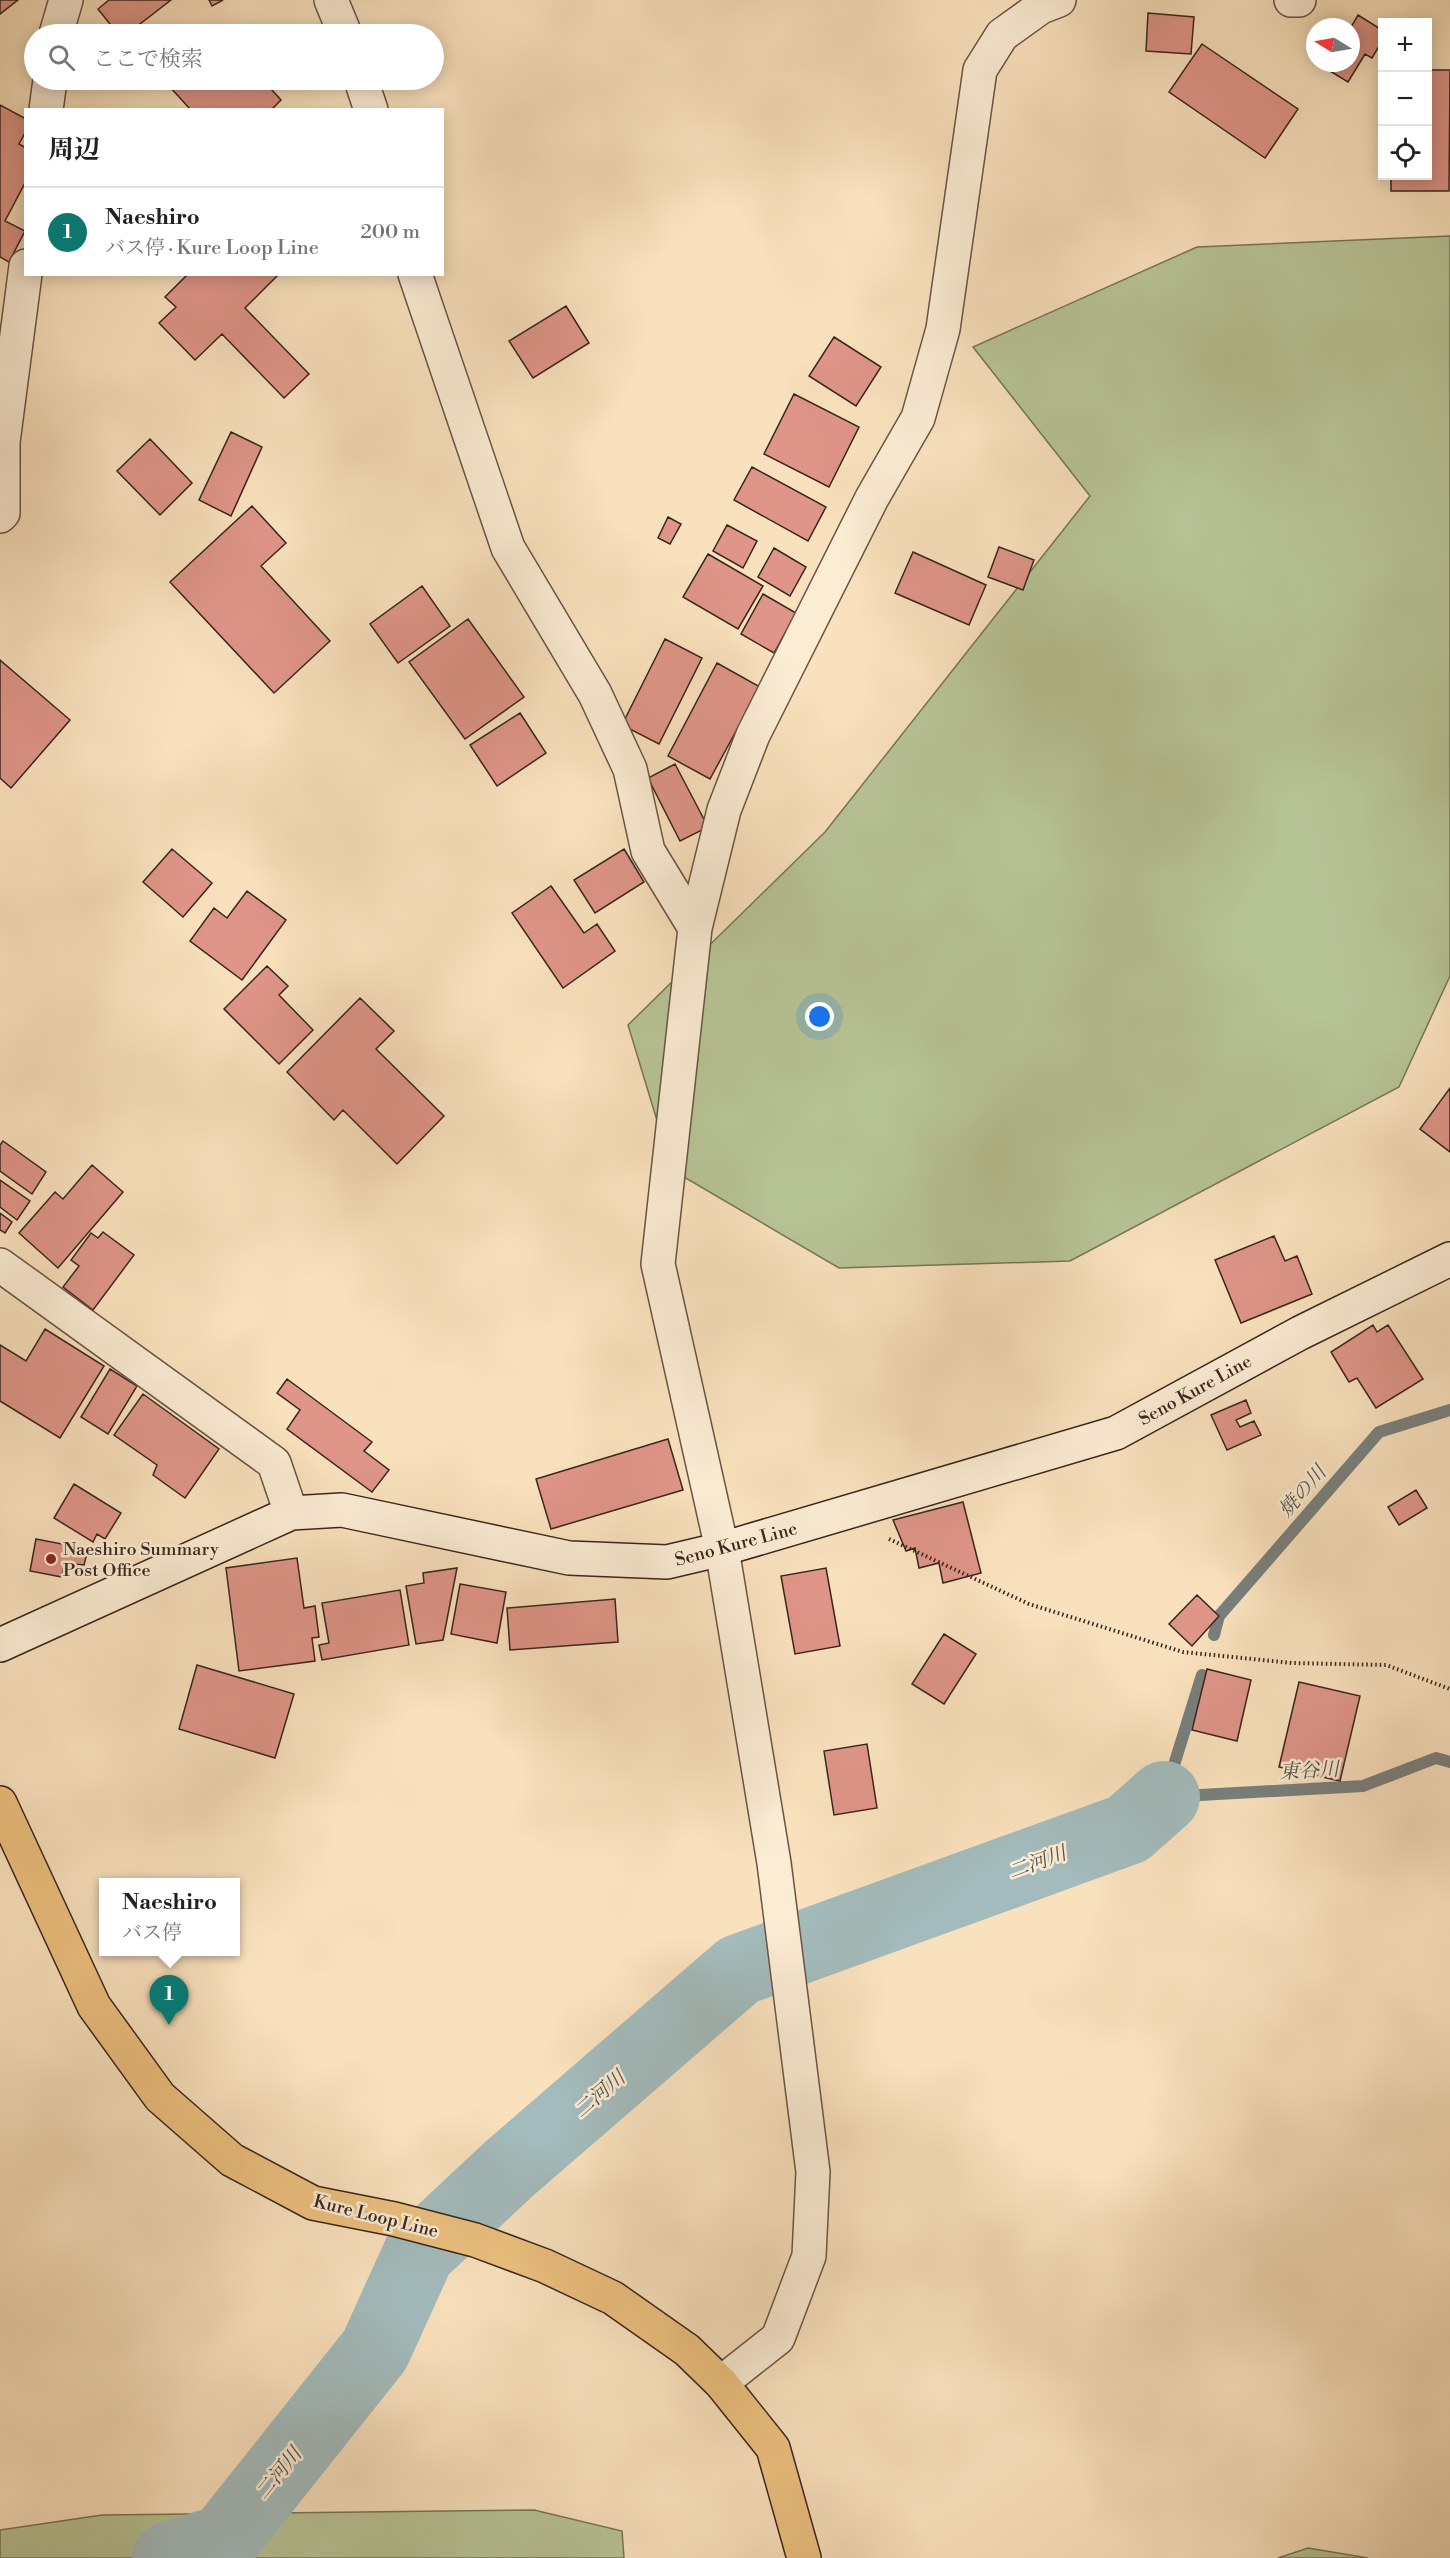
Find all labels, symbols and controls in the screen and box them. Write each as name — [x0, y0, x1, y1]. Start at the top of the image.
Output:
north arrow — [1306, 18, 1360, 72]
map controls — [1378, 18, 1432, 180]
button: + — [1378, 18, 1432, 72]
search box — [24, 24, 444, 90]
icon: search — [45, 41, 78, 74]
text: ここで検索 — [93, 46, 203, 73]
button: − — [1378, 72, 1432, 126]
button: locate — [1378, 126, 1432, 180]
text: 周辺 — [48, 134, 100, 166]
text: Naeshiro — [105, 204, 200, 231]
text: 1 — [63, 220, 72, 245]
text: 200 m — [360, 220, 420, 245]
text: バス停 · Kure Loop Line — [105, 236, 319, 261]
your location — [805, 1002, 834, 1031]
street label: Seno Kure Line — [1135, 1350, 1256, 1431]
water label: 焼の川 — [1274, 1460, 1334, 1523]
street label: Seno Kure Line — [672, 1517, 800, 1572]
place label: Naeshiro Summary Post Office — [63, 1538, 219, 1582]
marker: Naeshiro Summary Post Office — [44, 1552, 58, 1566]
water label: 東谷川 — [1278, 1757, 1342, 1786]
water label: 二河川 — [1005, 1841, 1072, 1885]
popup — [99, 1878, 240, 1956]
text: Naeshiro — [122, 1889, 217, 1916]
text: バス停 — [122, 1921, 182, 1946]
pin: 1 — [150, 1976, 188, 2025]
water label: 二河川 — [569, 2065, 632, 2124]
street label: Kure Loop Line — [311, 2190, 441, 2243]
water label: 二河川 — [251, 2441, 309, 2505]

